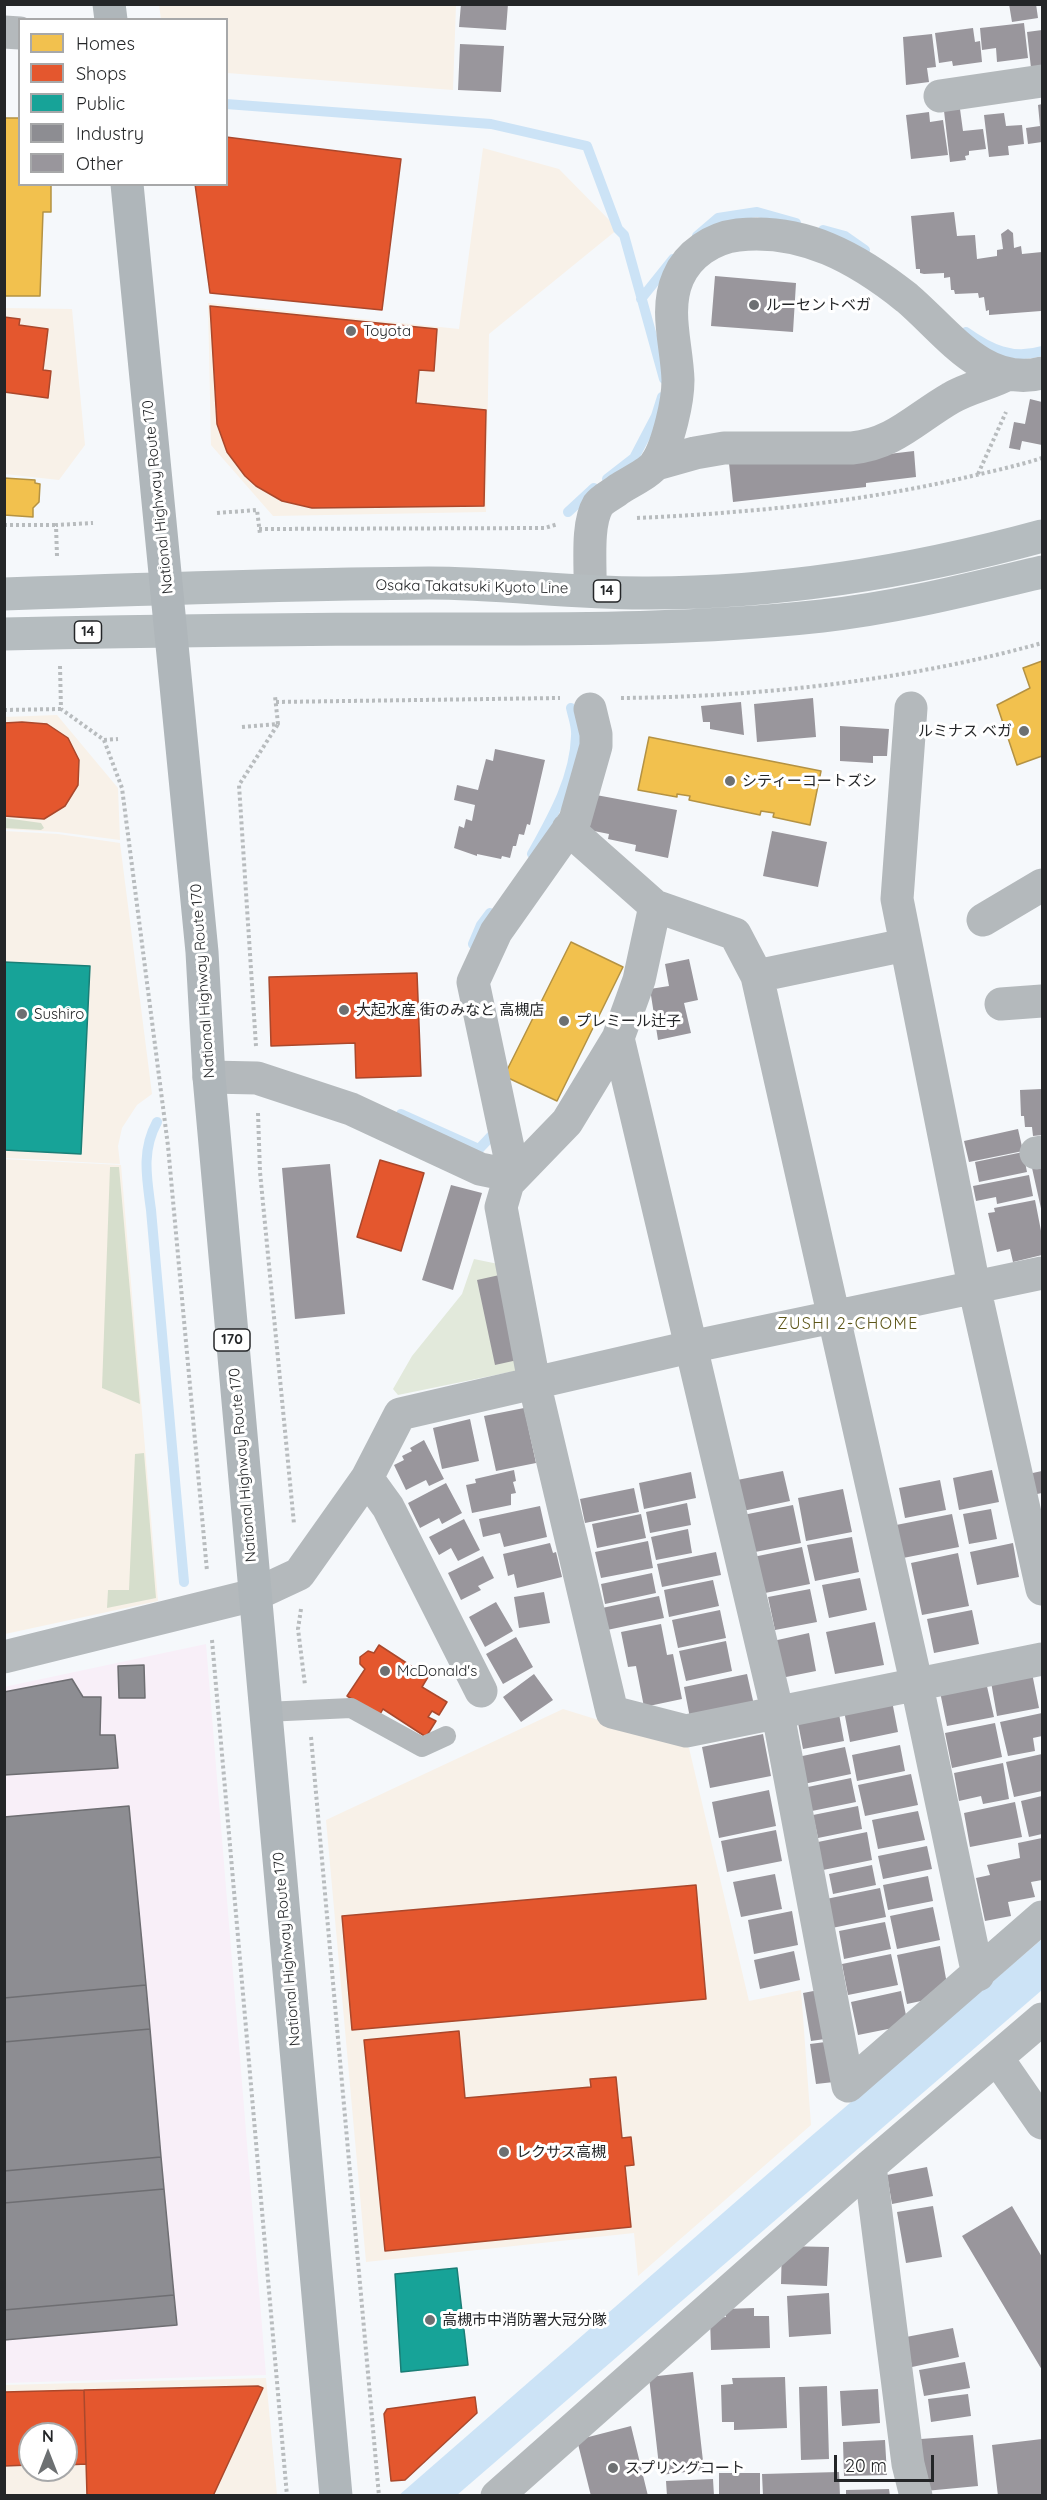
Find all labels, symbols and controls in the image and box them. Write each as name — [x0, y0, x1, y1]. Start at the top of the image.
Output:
legend — [18, 18, 228, 186]
text: Homes — [76, 32, 135, 55]
text: Shops — [76, 62, 127, 85]
text: Public — [76, 92, 125, 115]
text: Industry — [76, 122, 144, 145]
text: Other — [76, 152, 123, 175]
place label: ルーセントベガ — [766, 296, 871, 314]
marker: ルーセントベガ — [747, 298, 761, 312]
place label: Toyota — [363, 322, 411, 340]
marker: Toyota — [344, 324, 358, 338]
street label: National Highway Route 170 — [139, 399, 177, 595]
street label: Osaka Takatsuki Kyoto Line — [376, 576, 568, 598]
road number: 14 — [594, 580, 620, 602]
road number: 14 — [74, 621, 101, 643]
place label: ルミナス ベガ — [918, 722, 1012, 740]
marker: ルミナス ベガ — [1017, 724, 1031, 738]
place label: シティーコートズシ — [742, 772, 877, 790]
marker: シティーコートズシ — [723, 774, 737, 788]
street label: National Highway Route 170 — [187, 883, 219, 1079]
place label: 大起水産 街のみなと 高槻店 — [356, 1001, 544, 1019]
marker: 大起水産 街のみなと 高槻店 — [337, 1003, 351, 1017]
place label: Sushiro — [34, 1005, 84, 1023]
marker: Sushiro — [15, 1007, 29, 1021]
place label: プレミール辻子 — [576, 1012, 681, 1030]
marker: プレミール辻子 — [557, 1014, 571, 1028]
district label: ZUSHI 2-CHOME — [777, 1314, 919, 1334]
road number: 170 — [214, 1329, 250, 1351]
street label: National Highway Route 170 — [226, 1367, 260, 1563]
place label: McDonald's — [397, 1662, 477, 1680]
marker: McDonald's — [378, 1664, 392, 1678]
street label: National Highway Route 170 — [270, 1851, 304, 2047]
place label: レクサス高槻 — [516, 2143, 606, 2161]
marker: レクサス高槻 — [497, 2145, 511, 2159]
place label: 高槻市中消防署大冠分隊 — [442, 2311, 607, 2329]
marker: 高槻市中消防署大冠分隊 — [423, 2313, 437, 2327]
north arrow — [18, 2422, 78, 2482]
text: N — [42, 2426, 54, 2446]
scale bar — [837, 2443, 938, 2481]
text: 20 m — [845, 2454, 887, 2477]
place label: スプリングコート — [625, 2459, 745, 2477]
marker: スプリングコート — [606, 2461, 620, 2475]

